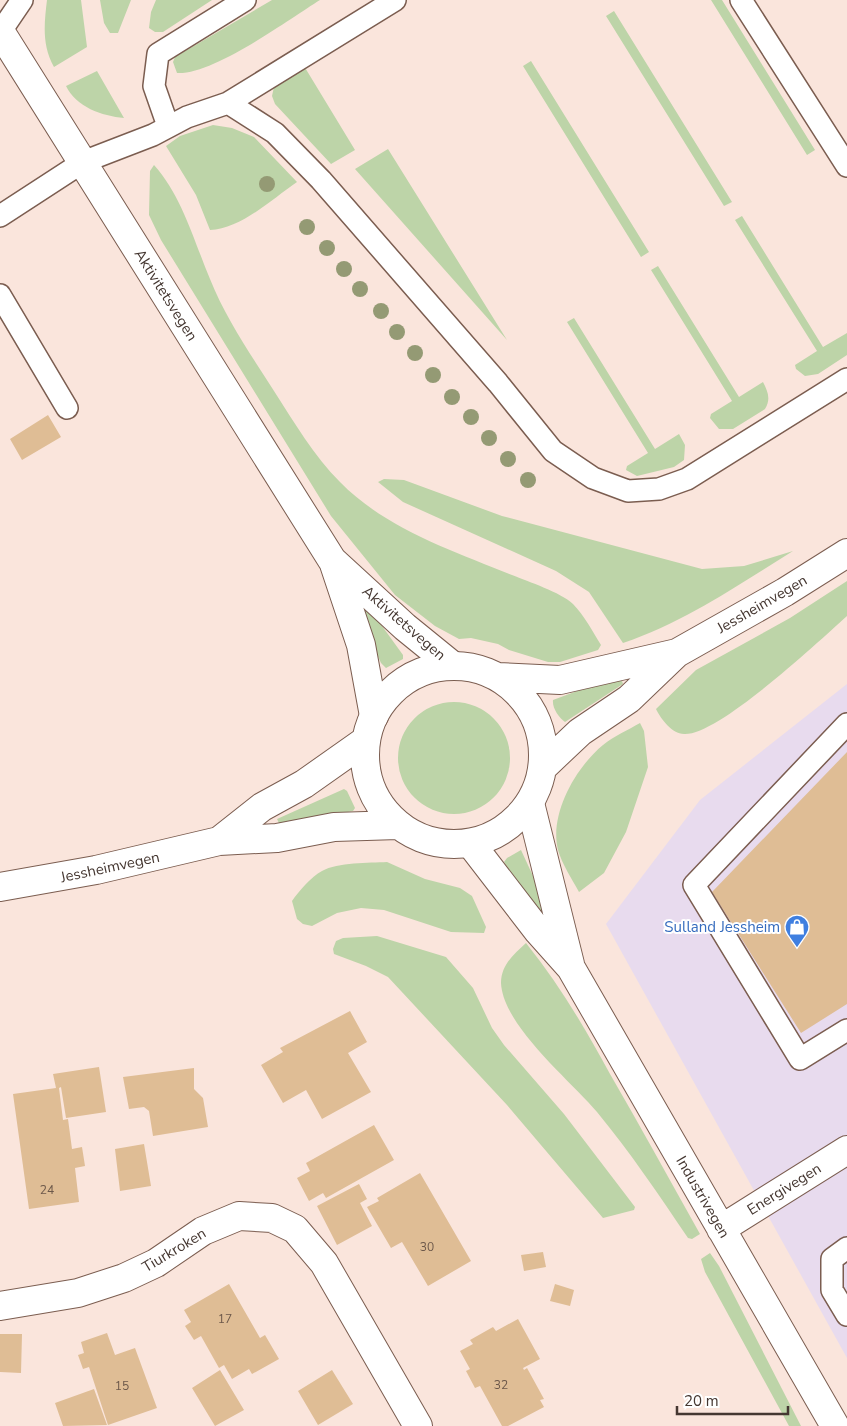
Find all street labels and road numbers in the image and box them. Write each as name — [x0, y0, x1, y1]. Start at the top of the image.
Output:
street label: Aktivitetsvegen — [130, 245, 202, 345]
street label: Jessheimvegen — [712, 570, 811, 638]
street label: Aktivitetsvegen — [358, 581, 450, 665]
street label: Jessheimvegen — [58, 847, 161, 887]
street label: Industrivegen — [671, 1152, 735, 1242]
street label: Energivegen — [743, 1158, 825, 1220]
street label: Tiurkroken — [138, 1223, 210, 1277]

